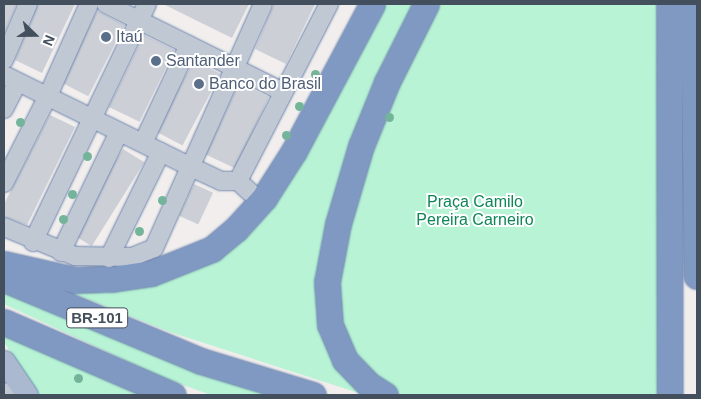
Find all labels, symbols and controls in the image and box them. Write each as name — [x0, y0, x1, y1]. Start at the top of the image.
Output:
north arrow — [10, 10, 60, 60]
place label: Itaú — [116, 27, 143, 47]
marker: Itaú — [100, 31, 112, 43]
text: N — [40, 33, 58, 48]
place label: Santander — [166, 51, 240, 71]
marker: Santander — [150, 55, 162, 67]
place label: Banco do Brasil — [209, 74, 321, 94]
marker: Banco do Brasil — [193, 78, 205, 90]
park label: Praça Camilo Pereira Carneiro — [416, 192, 534, 230]
road number: BR-101 — [66, 306, 128, 330]

